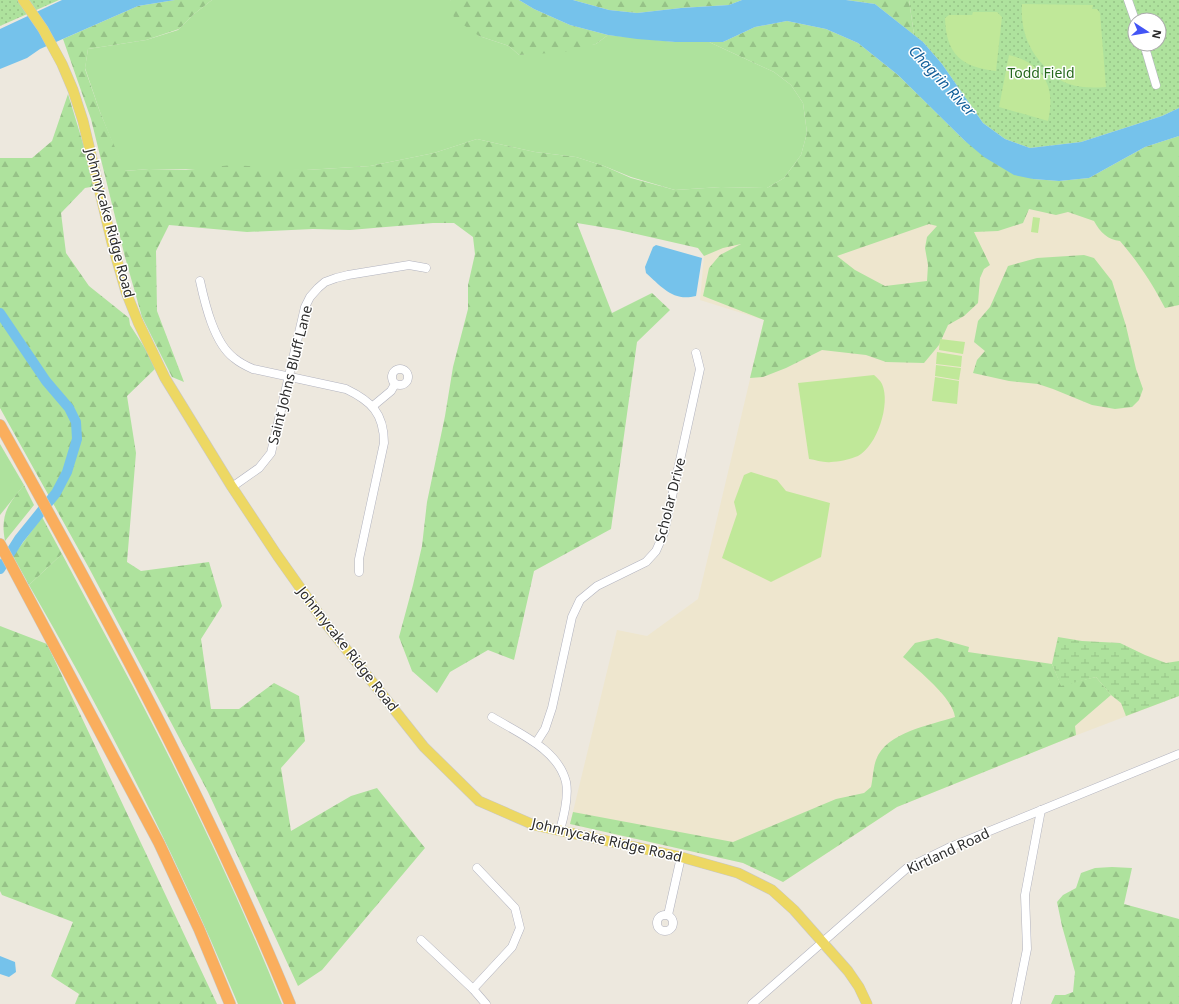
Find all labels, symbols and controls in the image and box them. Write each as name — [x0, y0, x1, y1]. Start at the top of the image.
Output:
north arrow — [1127, 12, 1167, 52]
text: N — [1149, 28, 1166, 40]
water label: Chagrin River — [905, 41, 981, 121]
park label: Todd Field — [1007, 63, 1075, 82]
street label: Johnnycake Ridge Road — [81, 144, 140, 300]
street label: Saint Johns Bluff Lane — [263, 303, 316, 446]
street label: Scholar Drive — [650, 455, 689, 544]
street label: Johnnycake Ridge Road — [292, 581, 403, 715]
street label: Johnnycake Ridge Road — [528, 813, 684, 866]
street label: Kirtland Road — [903, 823, 992, 878]

